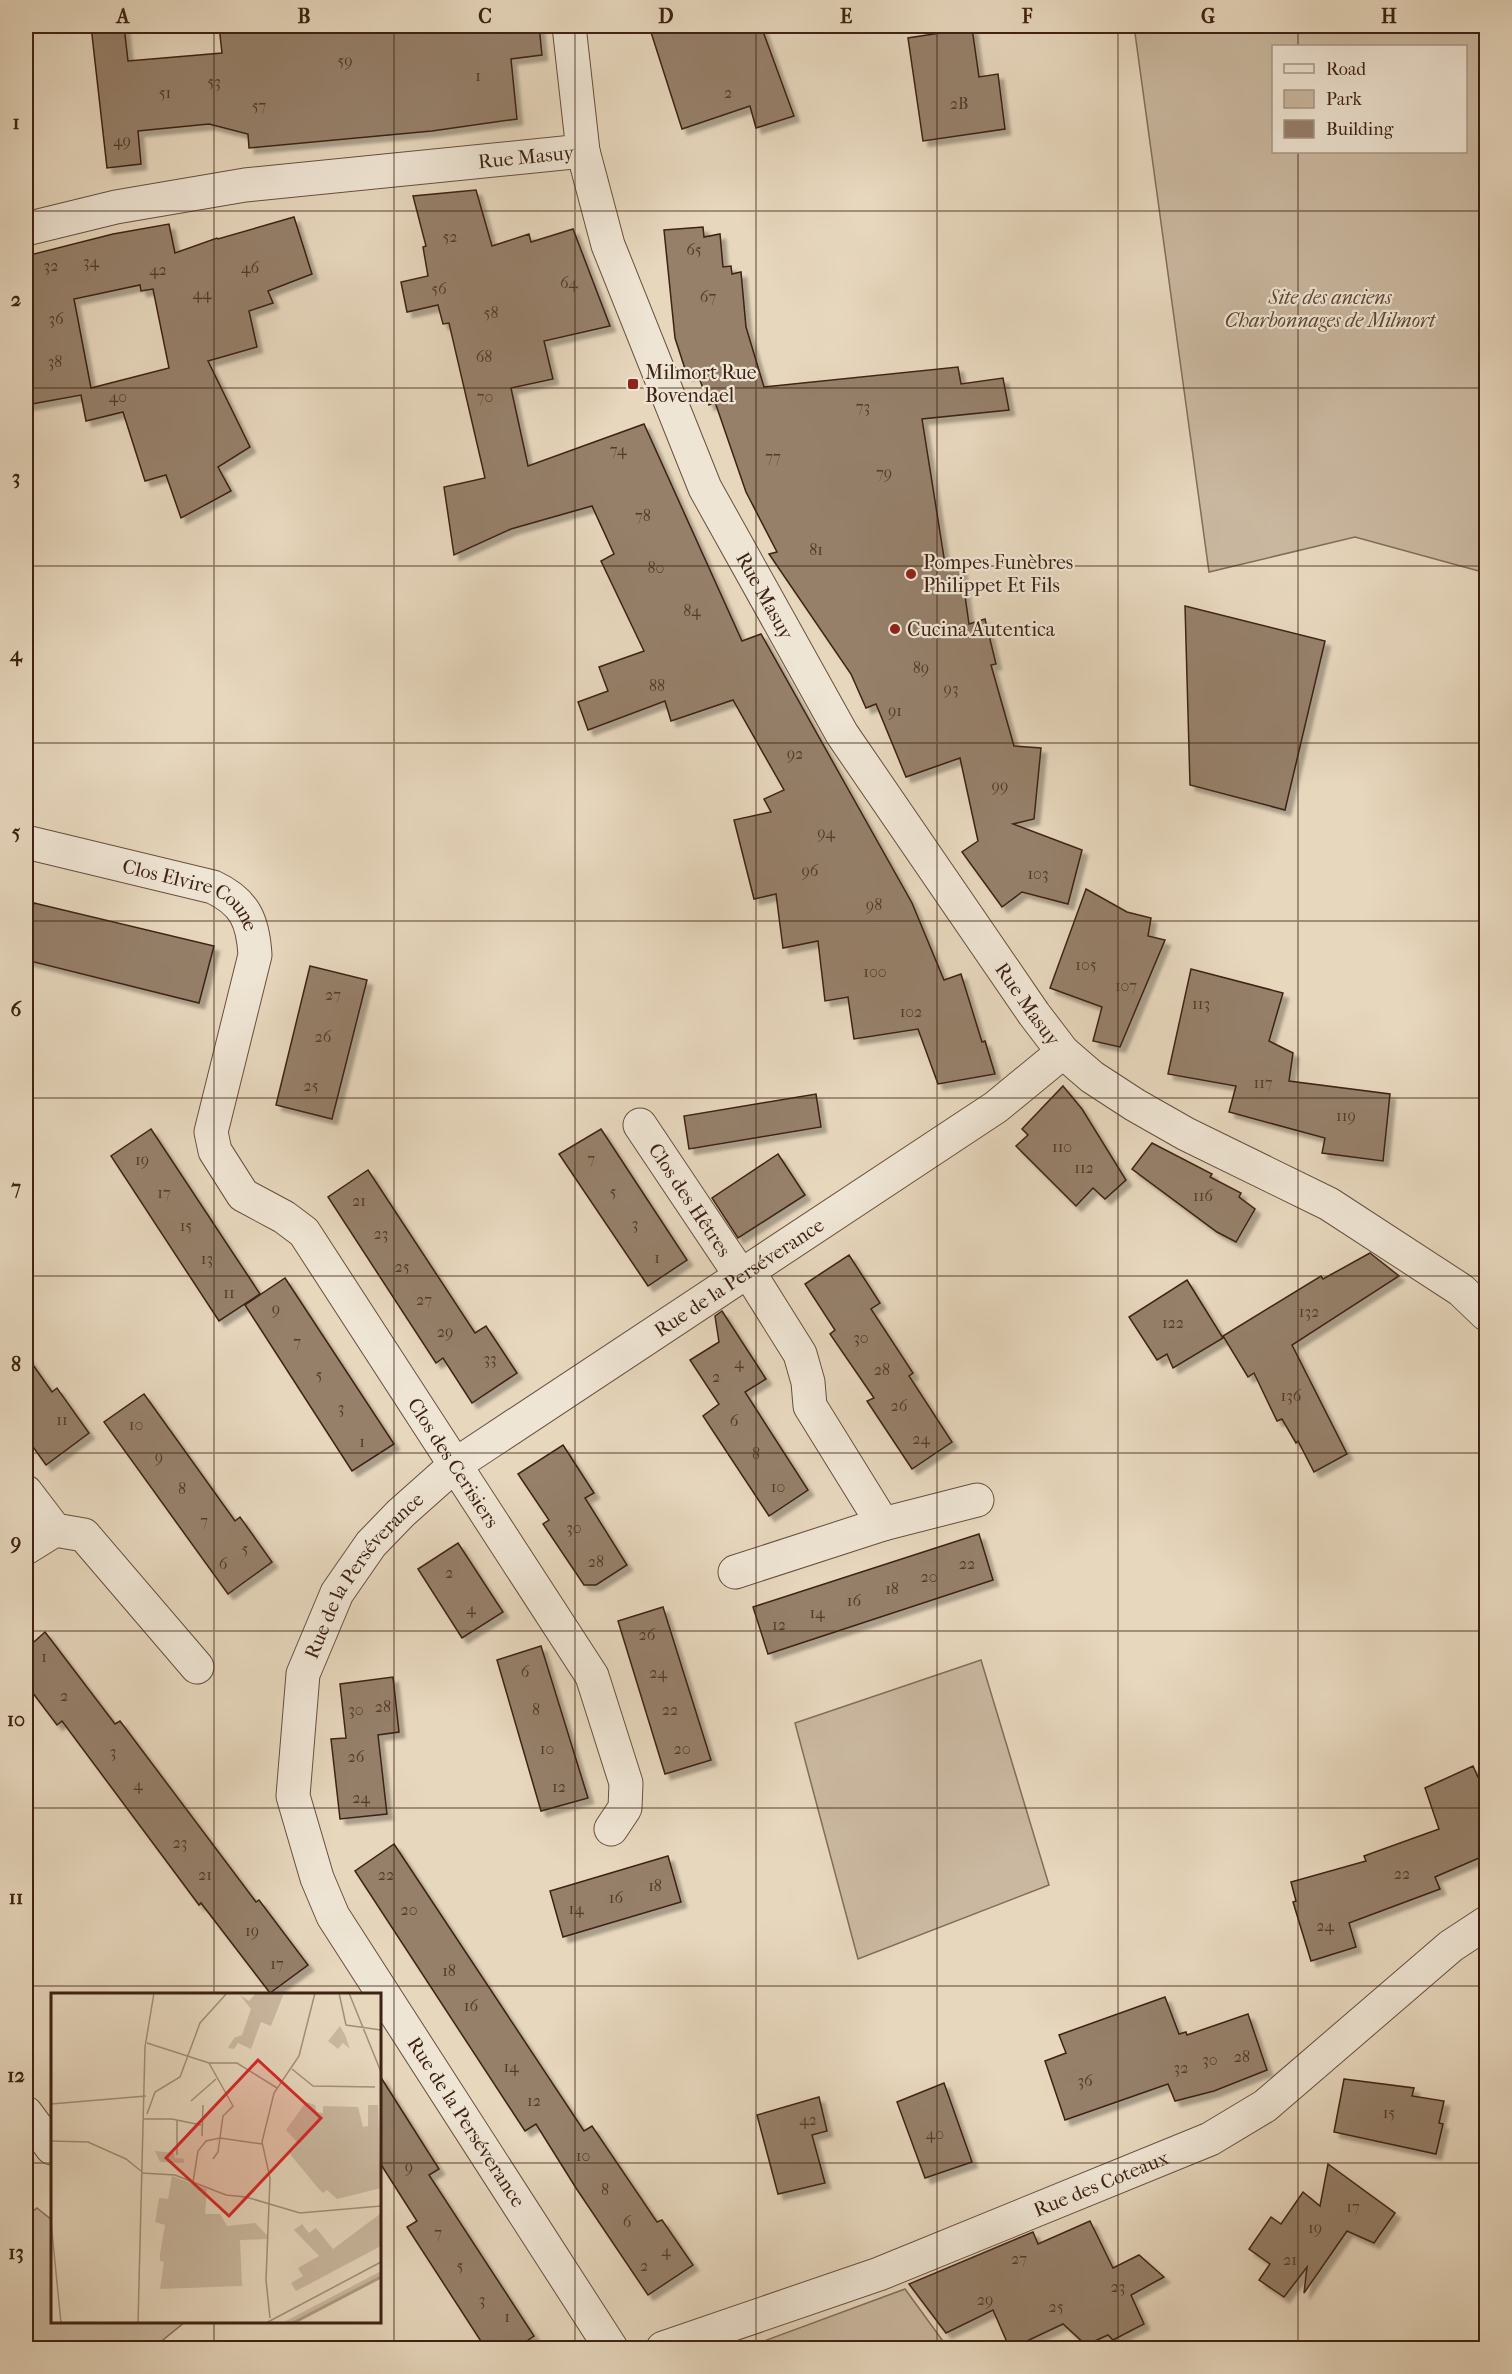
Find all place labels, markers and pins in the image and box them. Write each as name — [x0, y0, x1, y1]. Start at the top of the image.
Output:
place label: Milmort Rue Bovendael — [645, 361, 757, 407]
marker: Milmort Rue Bovendael — [626, 377, 640, 391]
place label: Pompes Funèbres Philippet Et Fils — [923, 551, 1073, 597]
marker: Pompes Funèbres Philippet Et Fils — [904, 567, 918, 581]
place label: Cucina Autentica — [907, 618, 1056, 641]
marker: Cucina Autentica — [888, 622, 902, 636]

